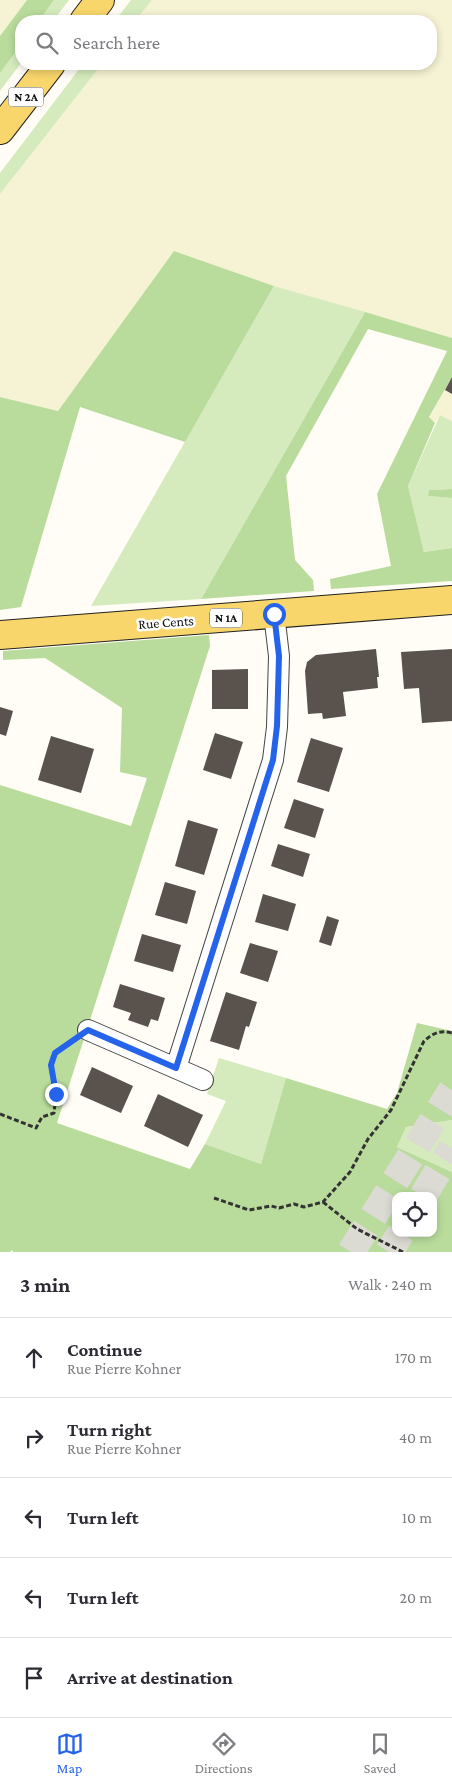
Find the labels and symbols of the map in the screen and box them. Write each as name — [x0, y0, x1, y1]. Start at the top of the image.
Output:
road number: N 2A — [8, 88, 44, 106]
route start — [263, 603, 286, 626]
road number: N 1A — [210, 608, 242, 628]
street label: Rue Cents — [138, 612, 194, 632]
route end — [45, 1083, 68, 1106]

